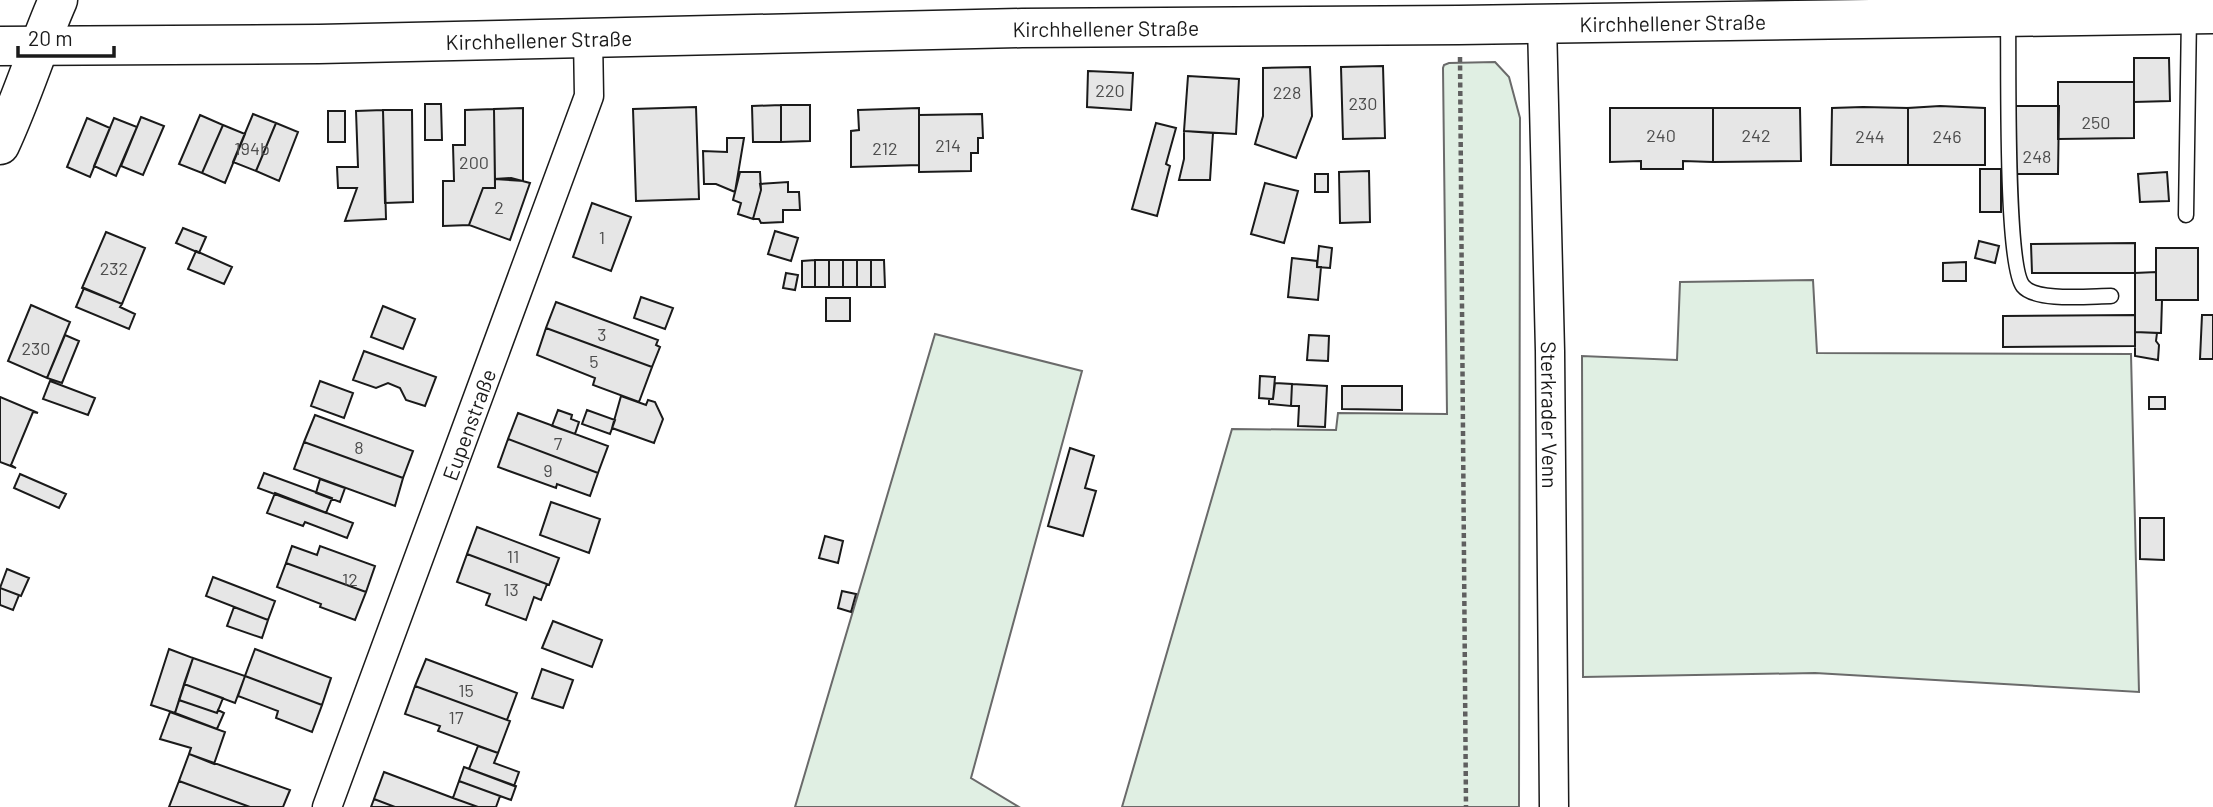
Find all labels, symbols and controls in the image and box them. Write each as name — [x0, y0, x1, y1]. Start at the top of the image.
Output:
street label: Kirchhellener Straße — [1579, 8, 1766, 36]
scale bar — [18, 14, 114, 58]
street label: Kirchhellener Straße — [1012, 14, 1199, 41]
street label: Kirchhellener Straße — [445, 24, 633, 54]
text: 20 m — [28, 25, 73, 50]
house number: 220 — [1095, 79, 1125, 101]
house number: 228 — [1273, 81, 1301, 103]
house number: 230 — [1349, 92, 1377, 114]
house number: 250 — [2081, 111, 2111, 133]
house number: 240 — [1646, 124, 1676, 146]
house number: 242 — [1741, 124, 1771, 146]
house number: 244 — [1855, 125, 1885, 147]
house number: 246 — [1933, 125, 1961, 147]
house number: 214 — [935, 134, 961, 156]
house number: 194b — [234, 137, 270, 159]
house number: 212 — [872, 137, 898, 159]
house number: 248 — [2023, 145, 2051, 167]
house number: 200 — [459, 151, 489, 173]
house number: 2 — [494, 196, 504, 218]
house number: 1 — [599, 226, 605, 248]
house number: 232 — [100, 257, 128, 279]
house number: 3 — [597, 323, 607, 345]
house number: 230 — [22, 337, 50, 359]
street label: Sterkrader Venn — [1537, 341, 1564, 489]
house number: 5 — [589, 350, 599, 372]
street label: Eupenstraße — [436, 365, 500, 483]
house number: 7 — [554, 432, 563, 454]
house number: 8 — [354, 436, 364, 458]
house number: 9 — [543, 459, 553, 481]
house number: 11 — [507, 545, 519, 567]
house number: 12 — [342, 568, 358, 590]
house number: 13 — [503, 578, 519, 600]
house number: 15 — [458, 679, 474, 701]
house number: 17 — [449, 706, 464, 728]

